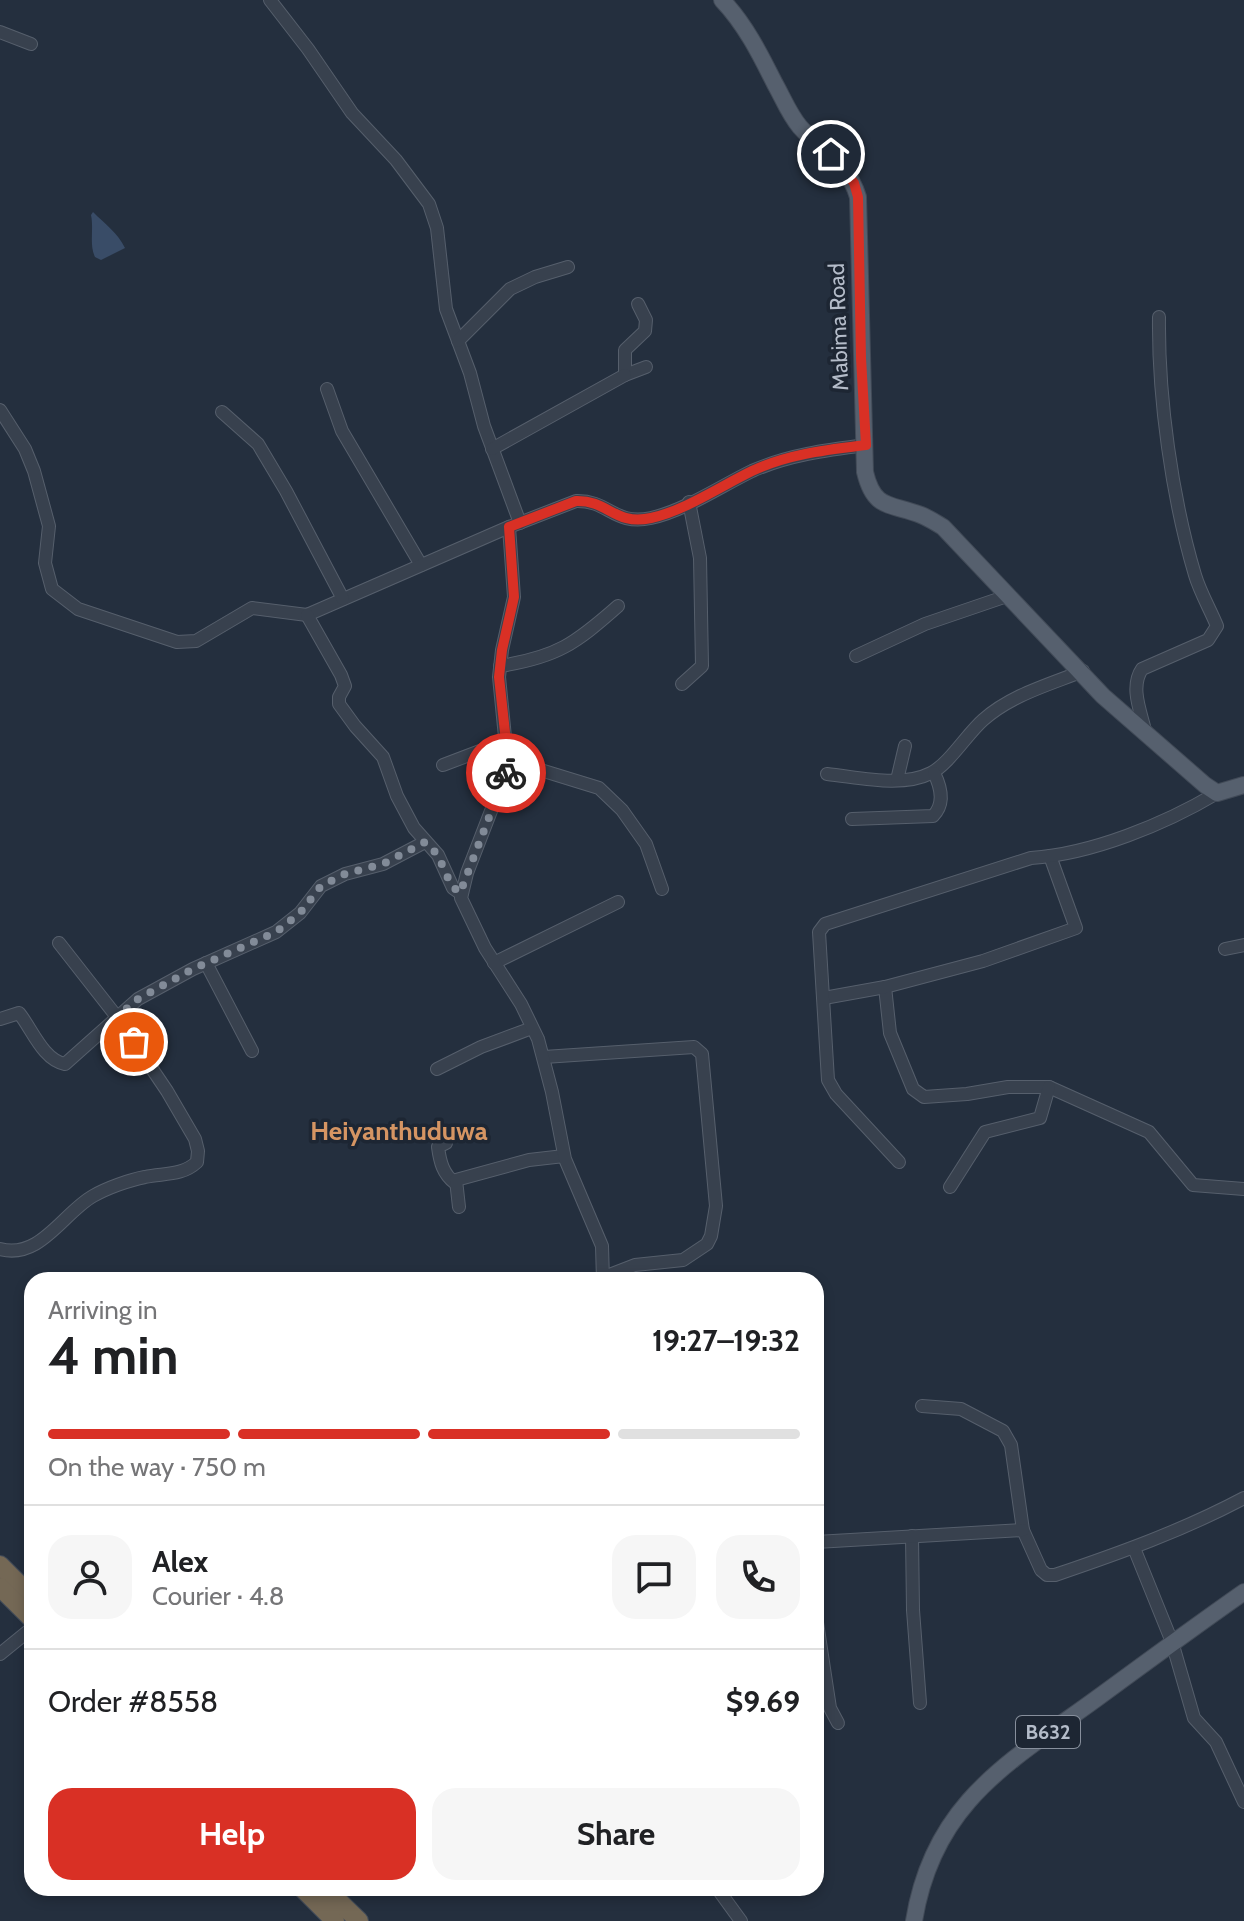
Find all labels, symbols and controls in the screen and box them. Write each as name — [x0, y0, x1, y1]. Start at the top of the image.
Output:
pin — [797, 120, 865, 188]
icon: home — [809, 132, 853, 176]
street label: Mabima Road — [823, 263, 854, 391]
courier — [466, 733, 546, 813]
icon: bike — [484, 751, 528, 795]
pin — [100, 1008, 168, 1076]
icon: bag — [112, 1020, 156, 1064]
district label: Heiyanthuduwa — [310, 1115, 488, 1147]
text: Arriving in — [48, 1294, 158, 1326]
text: 19:27–19:32 — [652, 1322, 800, 1359]
text: 4 min — [48, 1324, 178, 1387]
text: On the way · 750 m — [48, 1451, 266, 1483]
button: person — [48, 1535, 132, 1619]
button: chat — [612, 1535, 696, 1619]
button: phone — [716, 1535, 800, 1619]
text: Alex — [152, 1543, 208, 1580]
text: Courier · 4.8 — [152, 1580, 285, 1612]
text: Order #8558 — [48, 1683, 218, 1720]
text: $9.69 — [726, 1683, 800, 1720]
road number: B632 — [1016, 1716, 1080, 1748]
button: Help — [48, 1788, 416, 1880]
button: Share — [432, 1788, 800, 1880]

